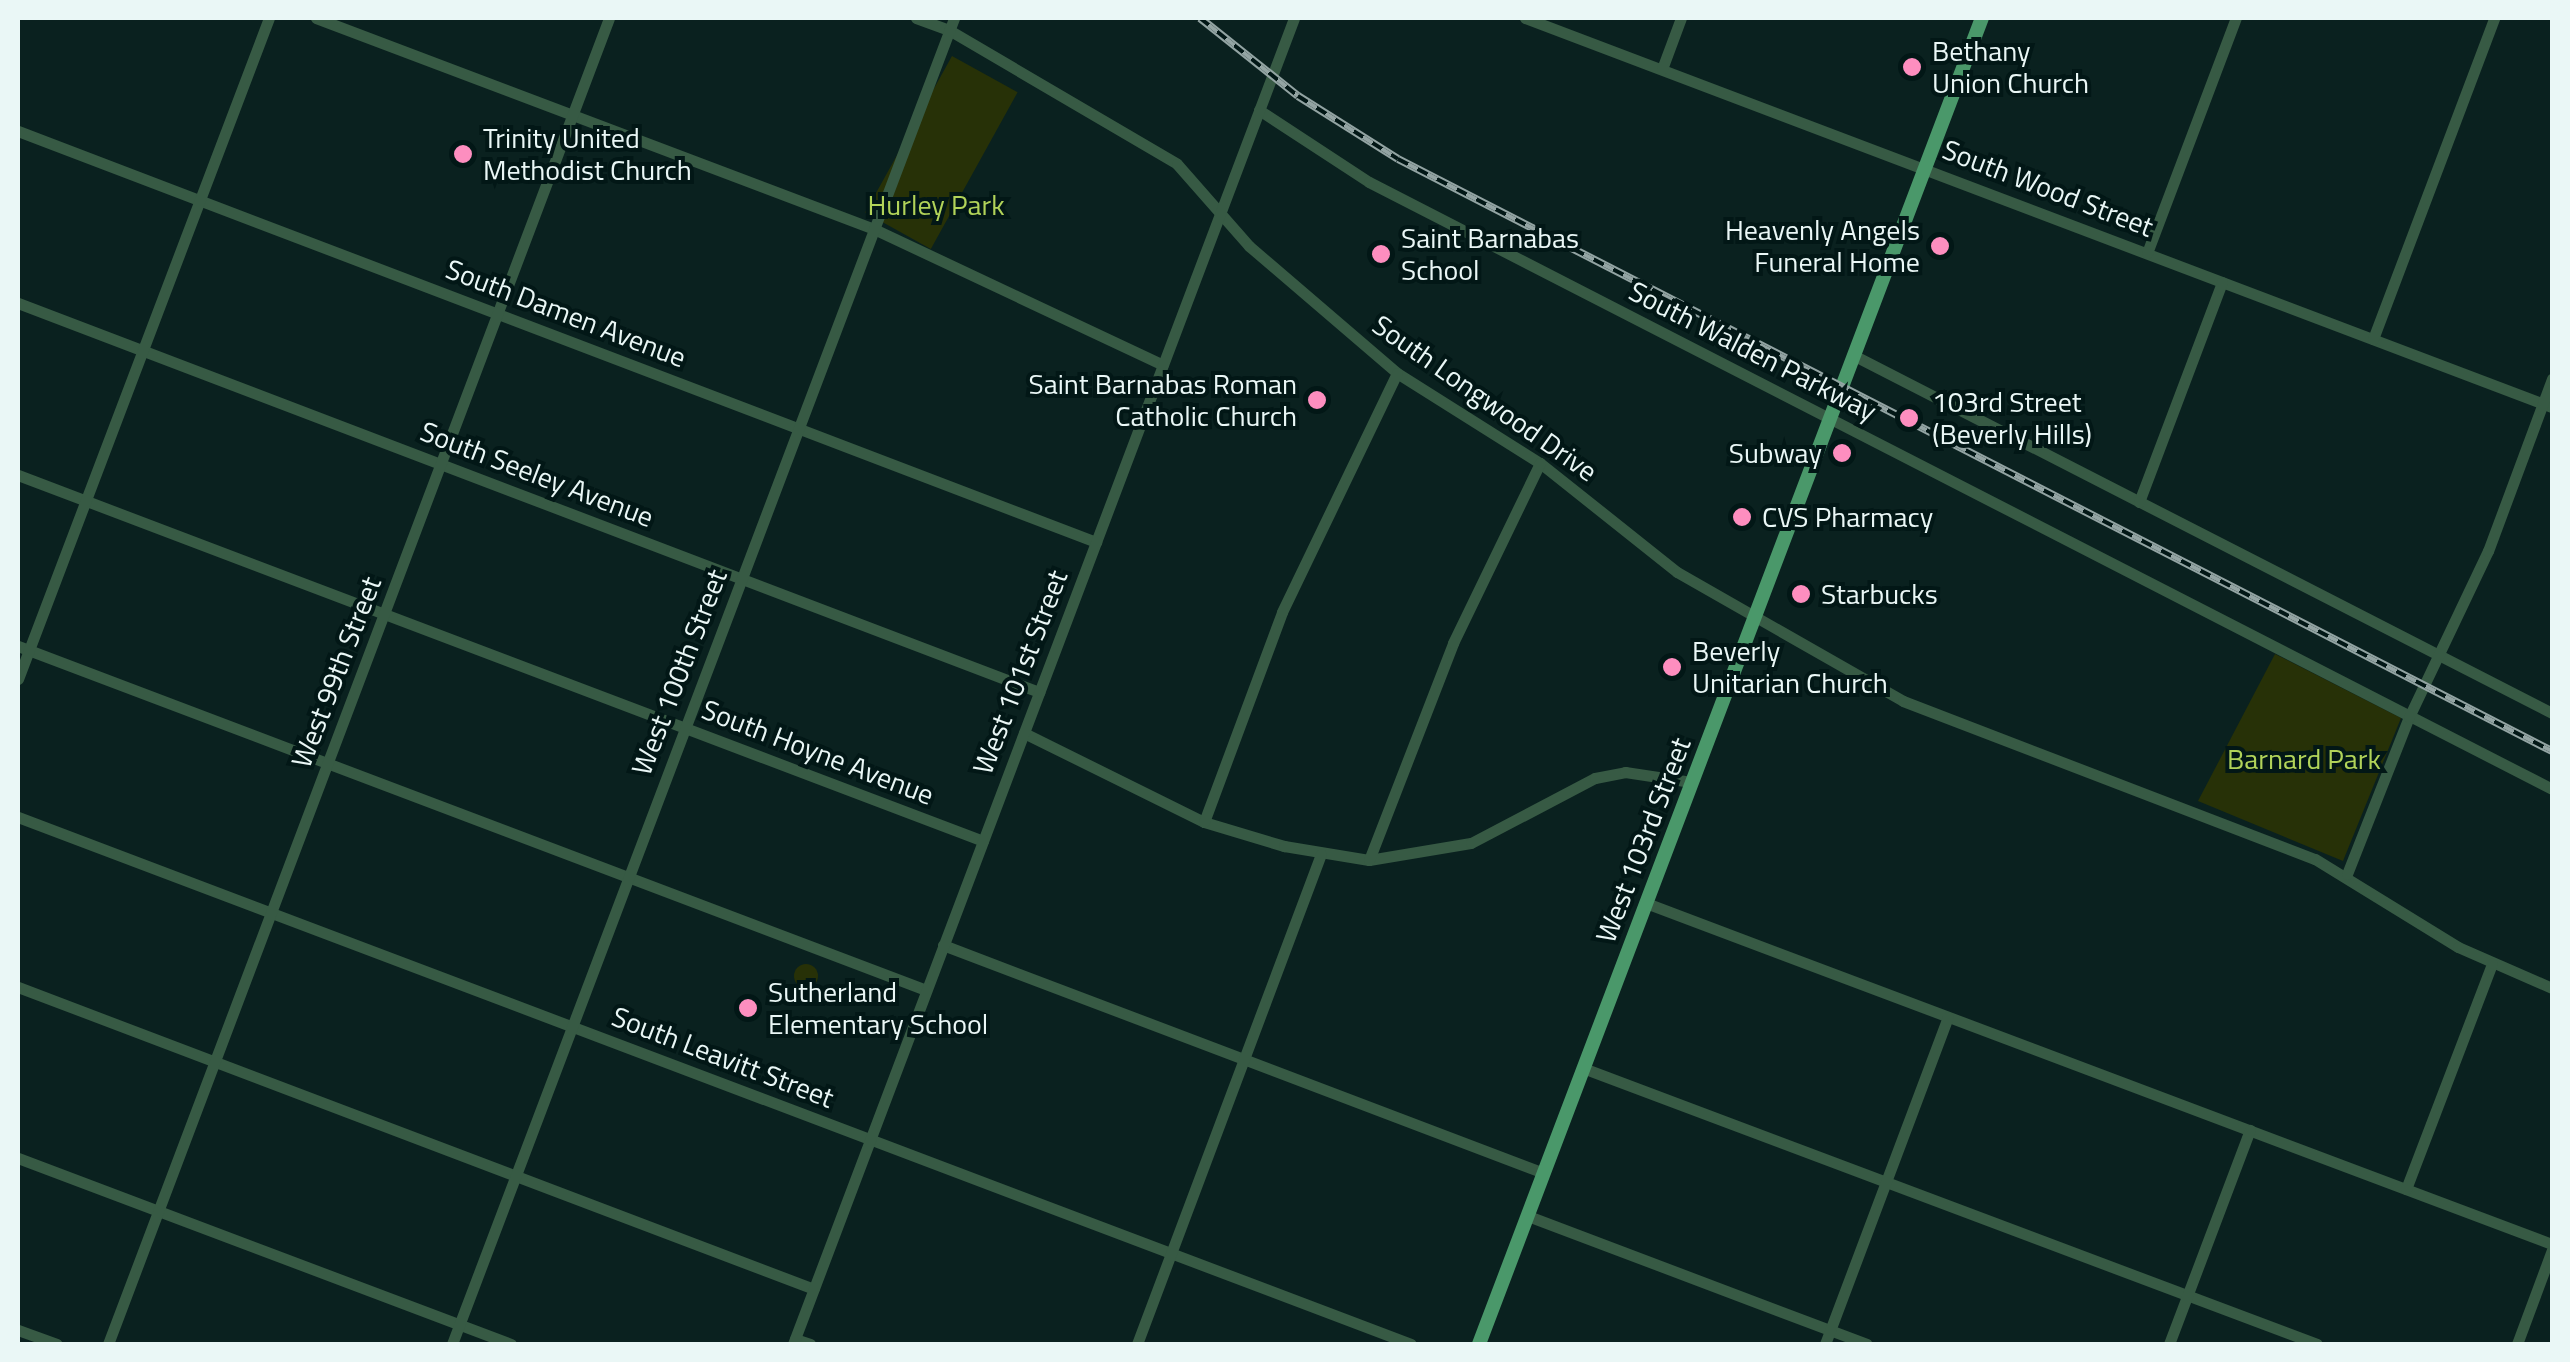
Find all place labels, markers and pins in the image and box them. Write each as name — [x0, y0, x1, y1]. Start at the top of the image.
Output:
place label: Bethany Union Church — [1932, 34, 2089, 100]
marker: Bethany Union Church — [1901, 56, 1923, 78]
place label: Trinity United Methodist Church — [483, 121, 692, 187]
marker: Trinity United Methodist Church — [452, 143, 474, 165]
place label: Heavenly Angels Funeral Home — [1725, 213, 1920, 279]
place label: Saint Barnabas School — [1401, 221, 1579, 287]
marker: Heavenly Angels Funeral Home — [1929, 235, 1951, 257]
marker: Saint Barnabas School — [1370, 243, 1392, 265]
place label: Saint Barnabas Roman Catholic Church — [1029, 367, 1297, 433]
place label: 103rd Street (Beverly Hills) — [1932, 385, 2092, 451]
marker: Saint Barnabas Roman Catholic Church — [1306, 389, 1328, 411]
marker: 103rd Street (Beverly Hills) — [1896, 405, 1922, 431]
place label: Subway — [1729, 436, 1822, 470]
marker: Subway — [1831, 442, 1853, 464]
place label: CVS Pharmacy — [1762, 500, 1933, 534]
marker: CVS Pharmacy — [1731, 506, 1753, 528]
place label: Starbucks — [1821, 577, 1938, 611]
marker: Starbucks — [1790, 583, 1812, 605]
place label: Beverly Unitarian Church — [1692, 634, 1888, 700]
marker: Beverly Unitarian Church — [1661, 656, 1683, 678]
place label: Sutherland Elementary School — [768, 975, 988, 1041]
marker: Sutherland Elementary School — [737, 997, 759, 1019]

